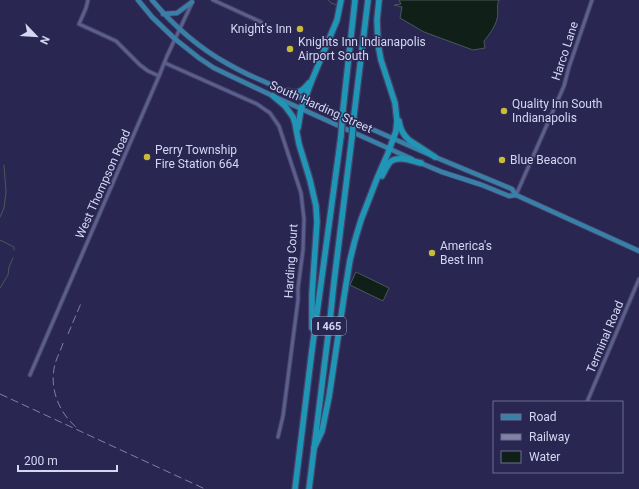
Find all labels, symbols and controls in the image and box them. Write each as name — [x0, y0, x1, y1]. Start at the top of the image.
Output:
north arrow — [16, 16, 56, 56]
street label: Harco Lane — [549, 20, 581, 82]
place label: Knight's Inn — [230, 22, 292, 36]
marker: Knight's Inn — [295, 24, 305, 34]
text: N — [37, 34, 52, 46]
place label: Knights Inn Indianapolis Airport South — [298, 35, 426, 63]
marker: Knights Inn Indianapolis Airport South — [285, 44, 295, 54]
street label: South Harding Street — [268, 78, 375, 136]
place label: Quality Inn South Indianapolis — [512, 97, 602, 125]
marker: Quality Inn South Indianapolis — [499, 106, 509, 116]
street label: West Thompson Road — [73, 127, 133, 241]
place label: Perry Township Fire Station 664 — [155, 143, 239, 171]
marker: Perry Township Fire Station 664 — [142, 152, 152, 162]
place label: Blue Beacon — [510, 153, 576, 167]
marker: Blue Beacon — [497, 155, 507, 165]
street label: Harding Court — [281, 223, 301, 299]
place label: America's Best Inn — [440, 239, 492, 267]
marker: America's Best Inn — [427, 248, 437, 258]
street label: Terminal Road — [584, 299, 626, 375]
road number: I 465 — [312, 317, 346, 335]
legend — [493, 401, 623, 473]
text: Road — [529, 410, 557, 424]
text: Railway — [529, 430, 570, 444]
scale bar — [18, 447, 117, 473]
text: Water — [529, 450, 560, 464]
text: 200 m — [24, 454, 58, 468]

